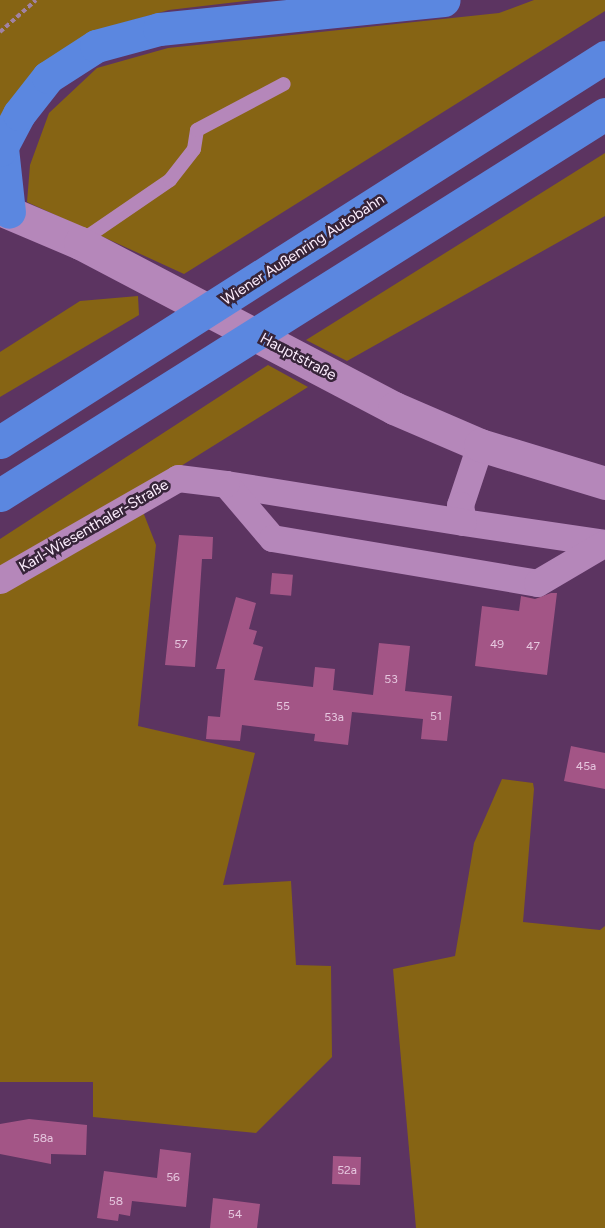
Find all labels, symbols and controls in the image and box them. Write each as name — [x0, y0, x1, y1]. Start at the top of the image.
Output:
street label: Wiener Außenring Autobahn — [218, 191, 388, 309]
street label: Hauptstraße — [257, 329, 339, 385]
street label: Karl-Wiesenthaler-Straße — [16, 476, 172, 576]
house number: 57 — [174, 638, 188, 652]
house number: 49 — [490, 638, 504, 652]
house number: 47 — [526, 640, 540, 654]
house number: 53 — [384, 673, 398, 687]
house number: 55 — [276, 700, 290, 714]
house number: 51 — [430, 710, 442, 724]
house number: 53a — [324, 711, 344, 725]
house number: 45a — [576, 760, 596, 774]
house number: 58a — [33, 1132, 53, 1146]
house number: 52a — [337, 1164, 357, 1178]
house number: 56 — [166, 1171, 180, 1185]
house number: 58 — [109, 1195, 123, 1209]
house number: 54 — [228, 1208, 242, 1222]

